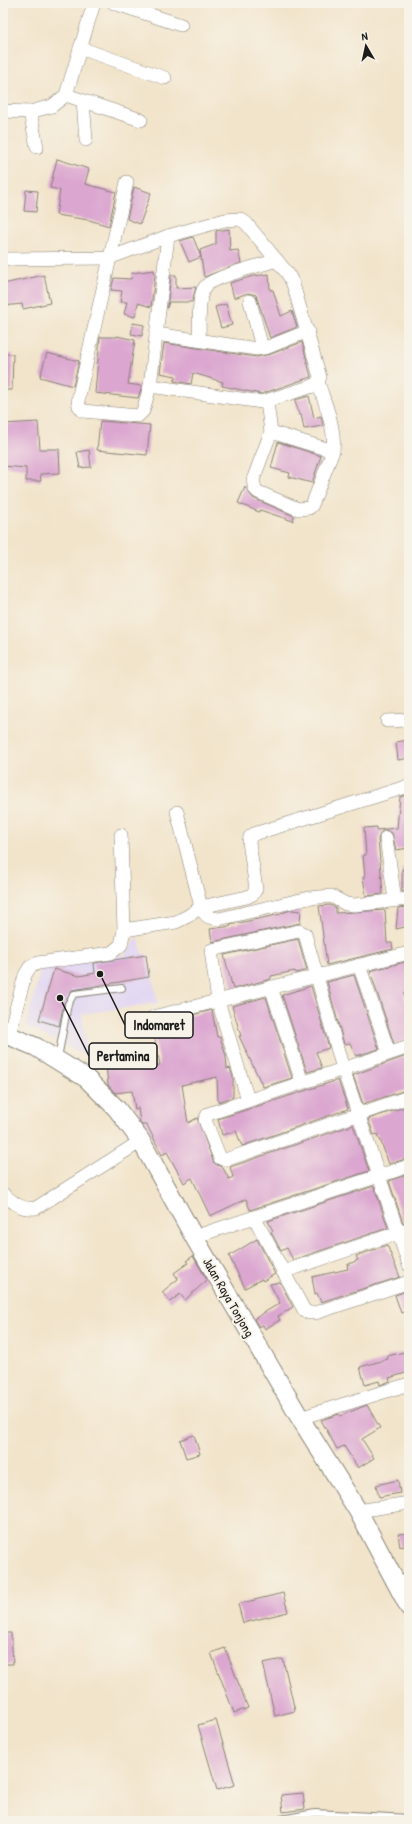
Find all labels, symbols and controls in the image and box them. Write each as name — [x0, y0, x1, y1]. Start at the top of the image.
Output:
north arrow — [346, 26, 386, 66]
text: N — [360, 29, 369, 43]
callout: Indomaret — [125, 1012, 193, 1038]
text: Indomaret — [133, 1015, 186, 1034]
callout: Pertamina — [89, 1043, 157, 1069]
text: Pertamina — [97, 1046, 150, 1065]
street label: Jalan Raya Tonjong — [199, 1254, 259, 1340]

